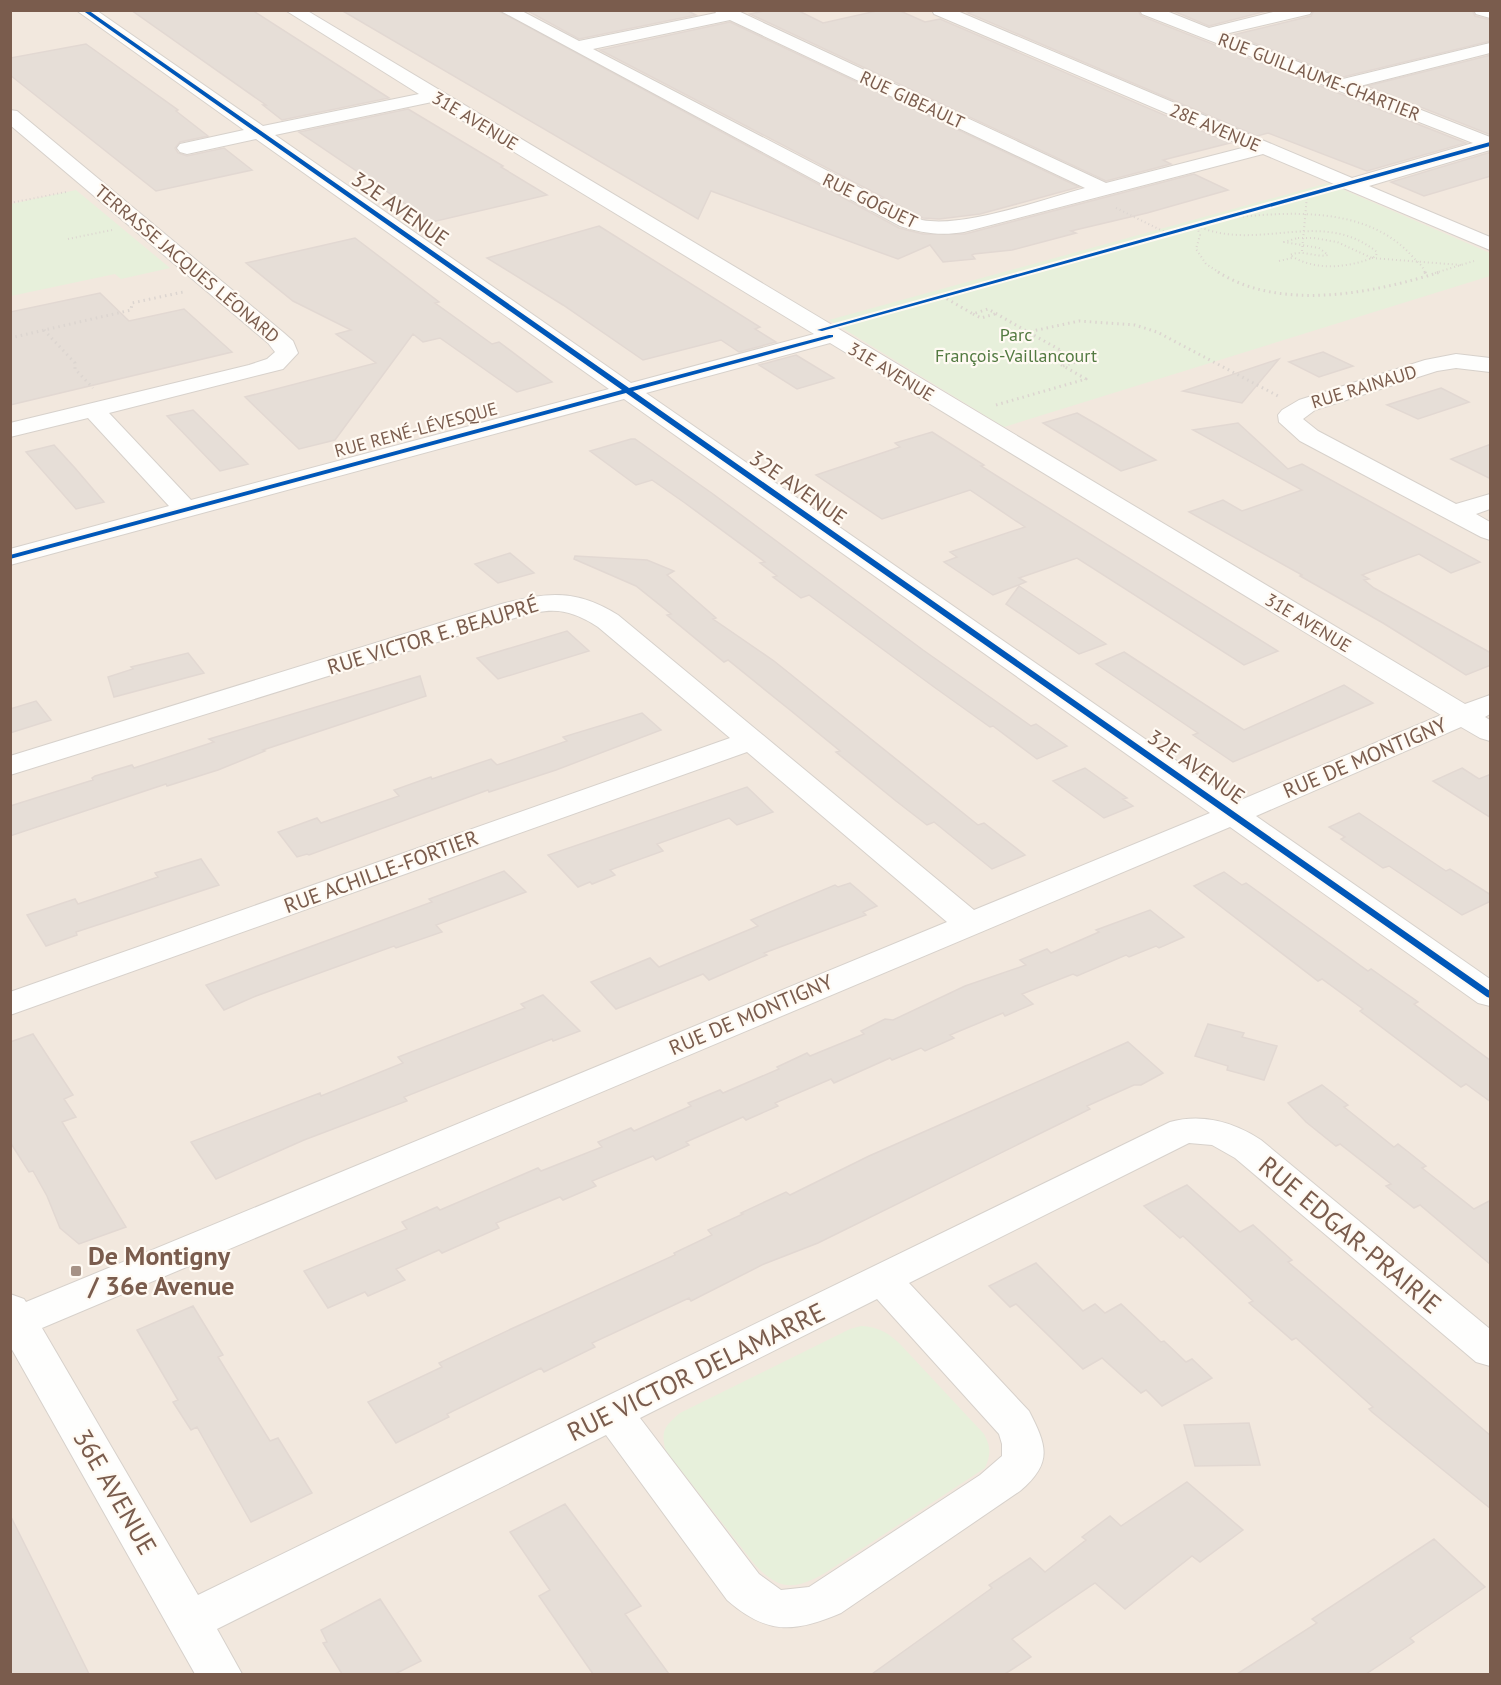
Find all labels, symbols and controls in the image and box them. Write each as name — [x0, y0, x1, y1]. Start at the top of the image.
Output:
street label: RUE GUILLAUME-CHARTIER — [1215, 27, 1424, 126]
street label: RUE GIBEAULT — [856, 65, 968, 134]
street label: 31E AVENUE — [428, 86, 523, 155]
street label: 28E AVENUE — [1166, 98, 1264, 157]
street label: 32E AVENUE — [346, 165, 454, 252]
street label: RUE GOGUET — [819, 168, 921, 233]
street label: TERRASSE JACQUES LÉONARD — [90, 180, 284, 348]
park label: Parc François-Vaillancourt — [935, 323, 1097, 367]
street label: 31E AVENUE — [844, 337, 939, 406]
street label: RUE RAINAUD — [1308, 360, 1419, 413]
street label: RUE RENÉ-LÉVESQUE — [332, 397, 500, 462]
street label: 32E AVENUE — [744, 444, 852, 531]
street label: 31E AVENUE — [1261, 588, 1356, 657]
street label: RUE VICTOR E. BEAUPRÉ — [324, 590, 542, 681]
street label: RUE DE MONTIGNY — [1279, 711, 1451, 804]
street label: 32E AVENUE — [1142, 723, 1250, 810]
street label: RUE ACHILLE-FORTIER — [280, 824, 482, 919]
street label: RUE DE MONTIGNY — [665, 968, 837, 1061]
street label: RUE EDGAR-PRAIRIE — [1252, 1149, 1448, 1321]
place label: De Montigny / 36e Avenue — [87, 1239, 235, 1302]
marker: De Montigny / 36e Avenue — [69, 1264, 83, 1278]
street label: RUE VICTOR DELAMARRE — [561, 1295, 830, 1448]
street label: 36E AVENUE — [66, 1423, 165, 1560]

